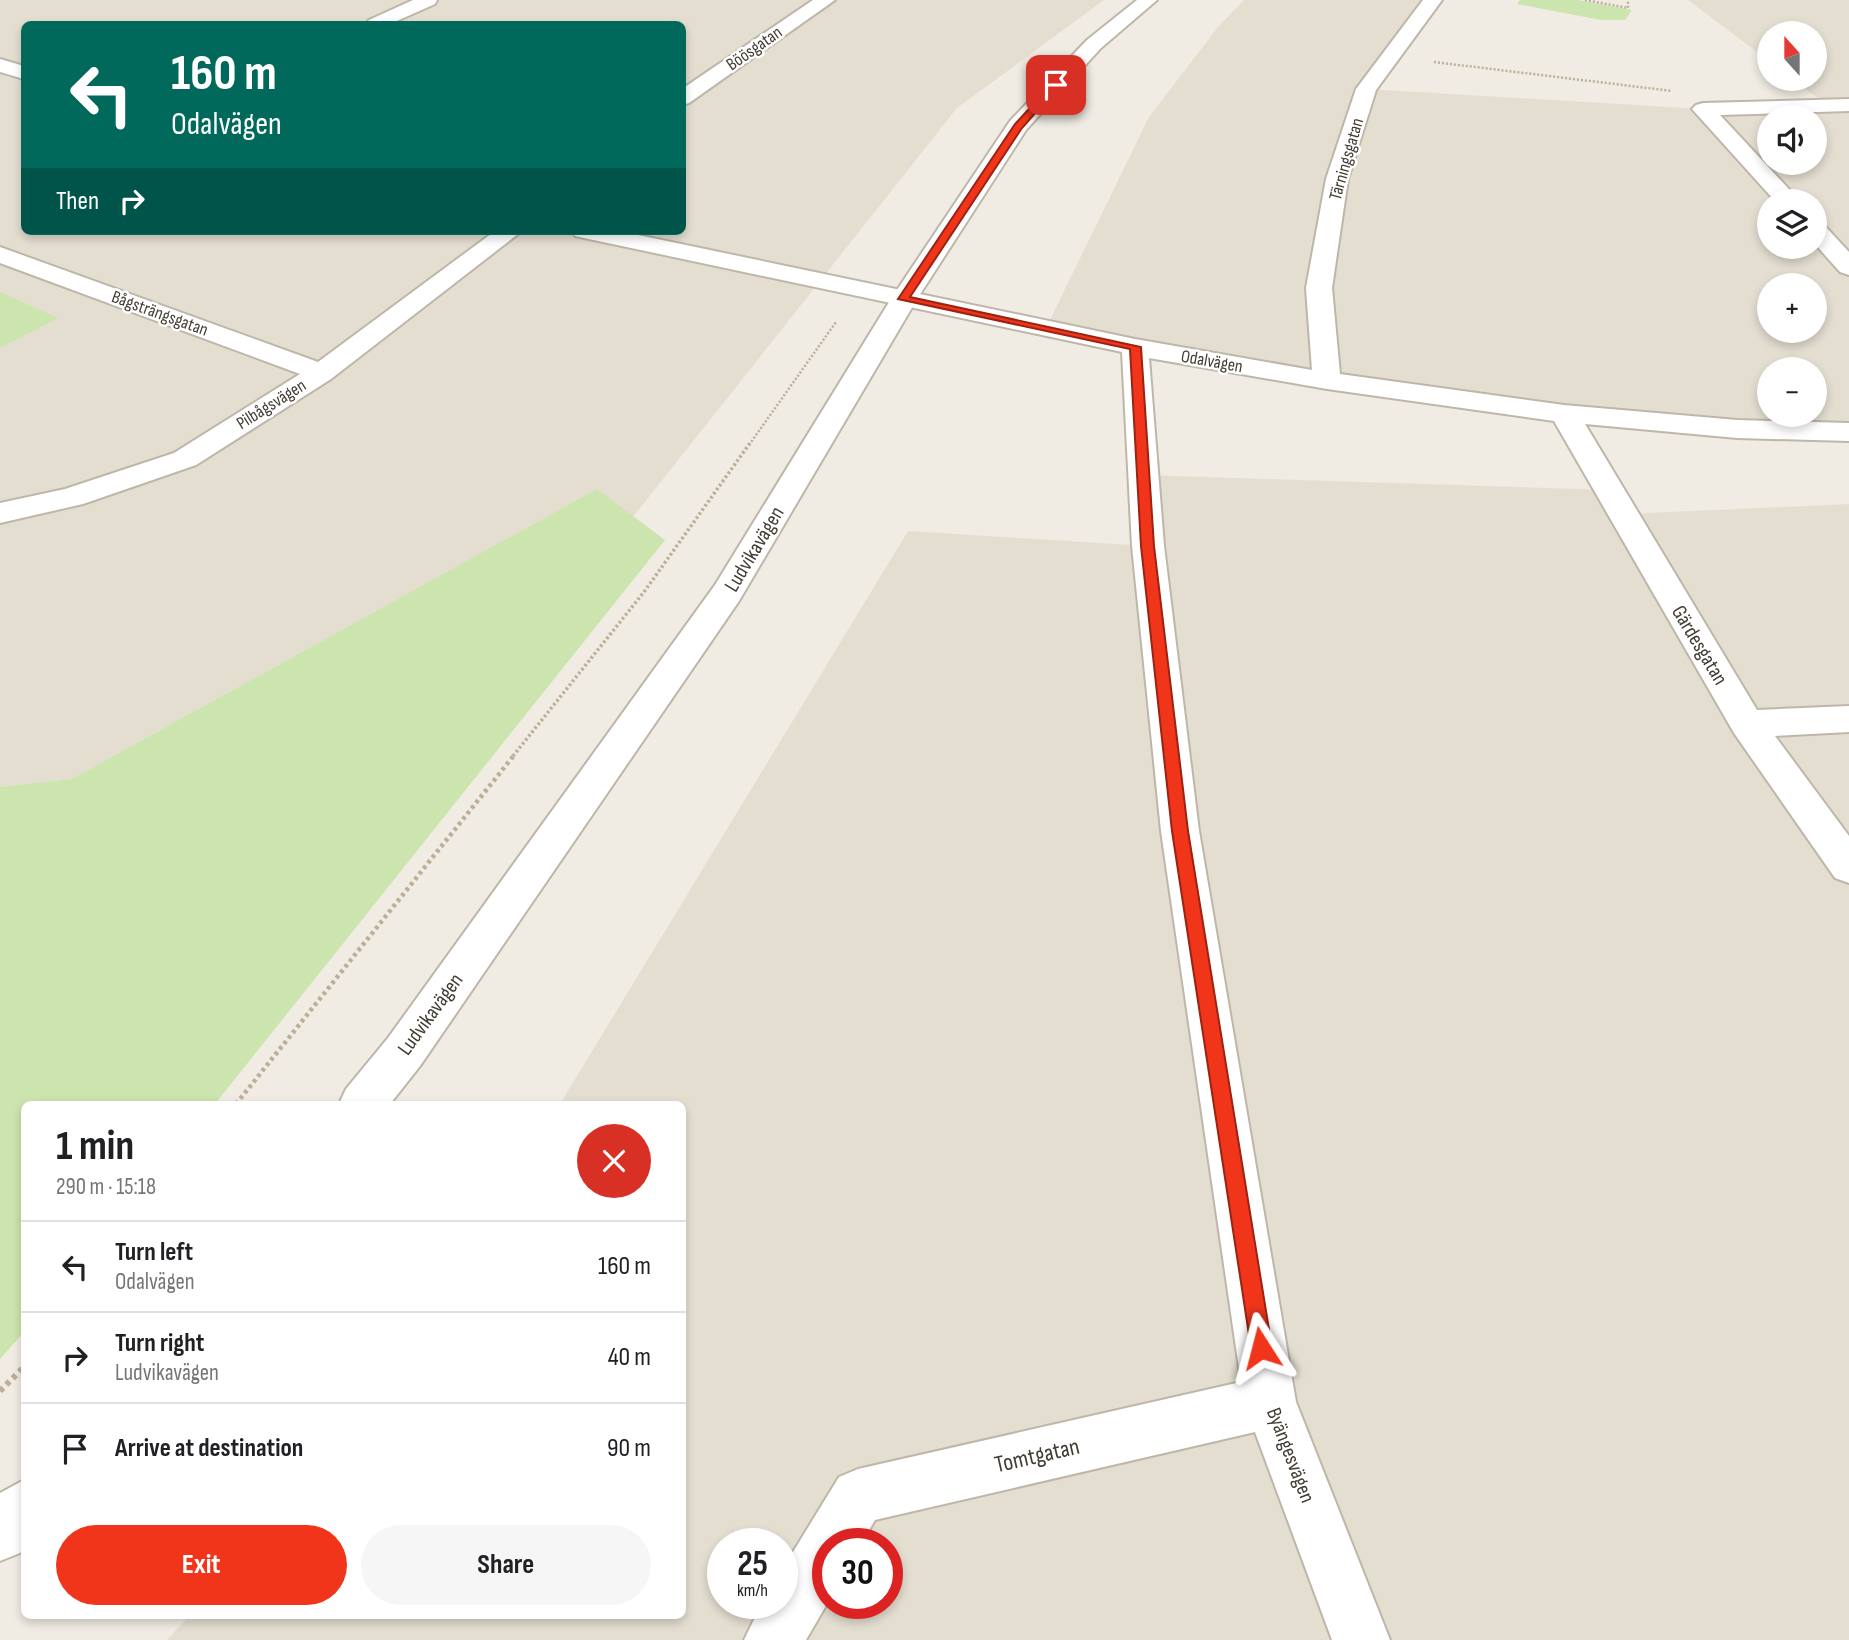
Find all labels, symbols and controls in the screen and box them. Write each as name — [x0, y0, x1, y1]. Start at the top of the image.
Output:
north arrow — [1757, 21, 1827, 91]
map controls — [1757, 21, 1827, 427]
street label: Böösgatan — [722, 22, 786, 75]
text: 160 m — [171, 45, 277, 104]
icon: left — [56, 49, 147, 140]
pin — [1026, 55, 1086, 115]
icon: arrive — [1037, 66, 1075, 104]
text: Odalvägen — [171, 105, 282, 144]
button: sound — [1757, 105, 1827, 175]
street label: Tärningsgatan — [1325, 116, 1368, 203]
icon: right — [113, 182, 151, 220]
text: Then — [56, 186, 99, 217]
button: layers — [1757, 189, 1827, 259]
button: + — [1757, 273, 1827, 343]
street label: Bågsträngsgatan — [109, 286, 211, 341]
street label: Odalvägen — [1179, 346, 1244, 377]
button: − — [1757, 357, 1827, 427]
street label: Pilbågsvägen — [233, 375, 310, 434]
street label: Ludvikavägen — [719, 502, 790, 596]
street label: Gärdesgatan — [1666, 601, 1733, 690]
street label: Ludvikavägen — [392, 969, 468, 1060]
text: 1 min — [56, 1121, 134, 1172]
button: close — [577, 1124, 651, 1198]
text: 290 m · 15:18 — [56, 1173, 156, 1201]
text: Turn left — [115, 1237, 193, 1268]
icon: left — [56, 1248, 94, 1286]
text: 160 m — [598, 1251, 651, 1282]
text: Odalvägen — [115, 1268, 195, 1296]
position arrow — [1224, 1311, 1298, 1385]
text: Turn right — [115, 1328, 204, 1359]
icon: right — [56, 1339, 94, 1377]
text: 40 m — [608, 1342, 651, 1373]
text: Ludvikavägen — [115, 1359, 219, 1387]
street label: Byängesvägen — [1261, 1404, 1320, 1506]
icon: arrive — [56, 1430, 94, 1468]
street label: Tomtgatan — [992, 1432, 1082, 1479]
text: Arrive at destination — [115, 1433, 303, 1464]
text: 90 m — [607, 1433, 651, 1464]
button: Exit — [56, 1525, 347, 1605]
button: Share — [361, 1525, 651, 1605]
speed limit sign: 30 — [812, 1528, 903, 1619]
text: 25 — [737, 1543, 768, 1586]
text: km/h — [737, 1580, 768, 1601]

